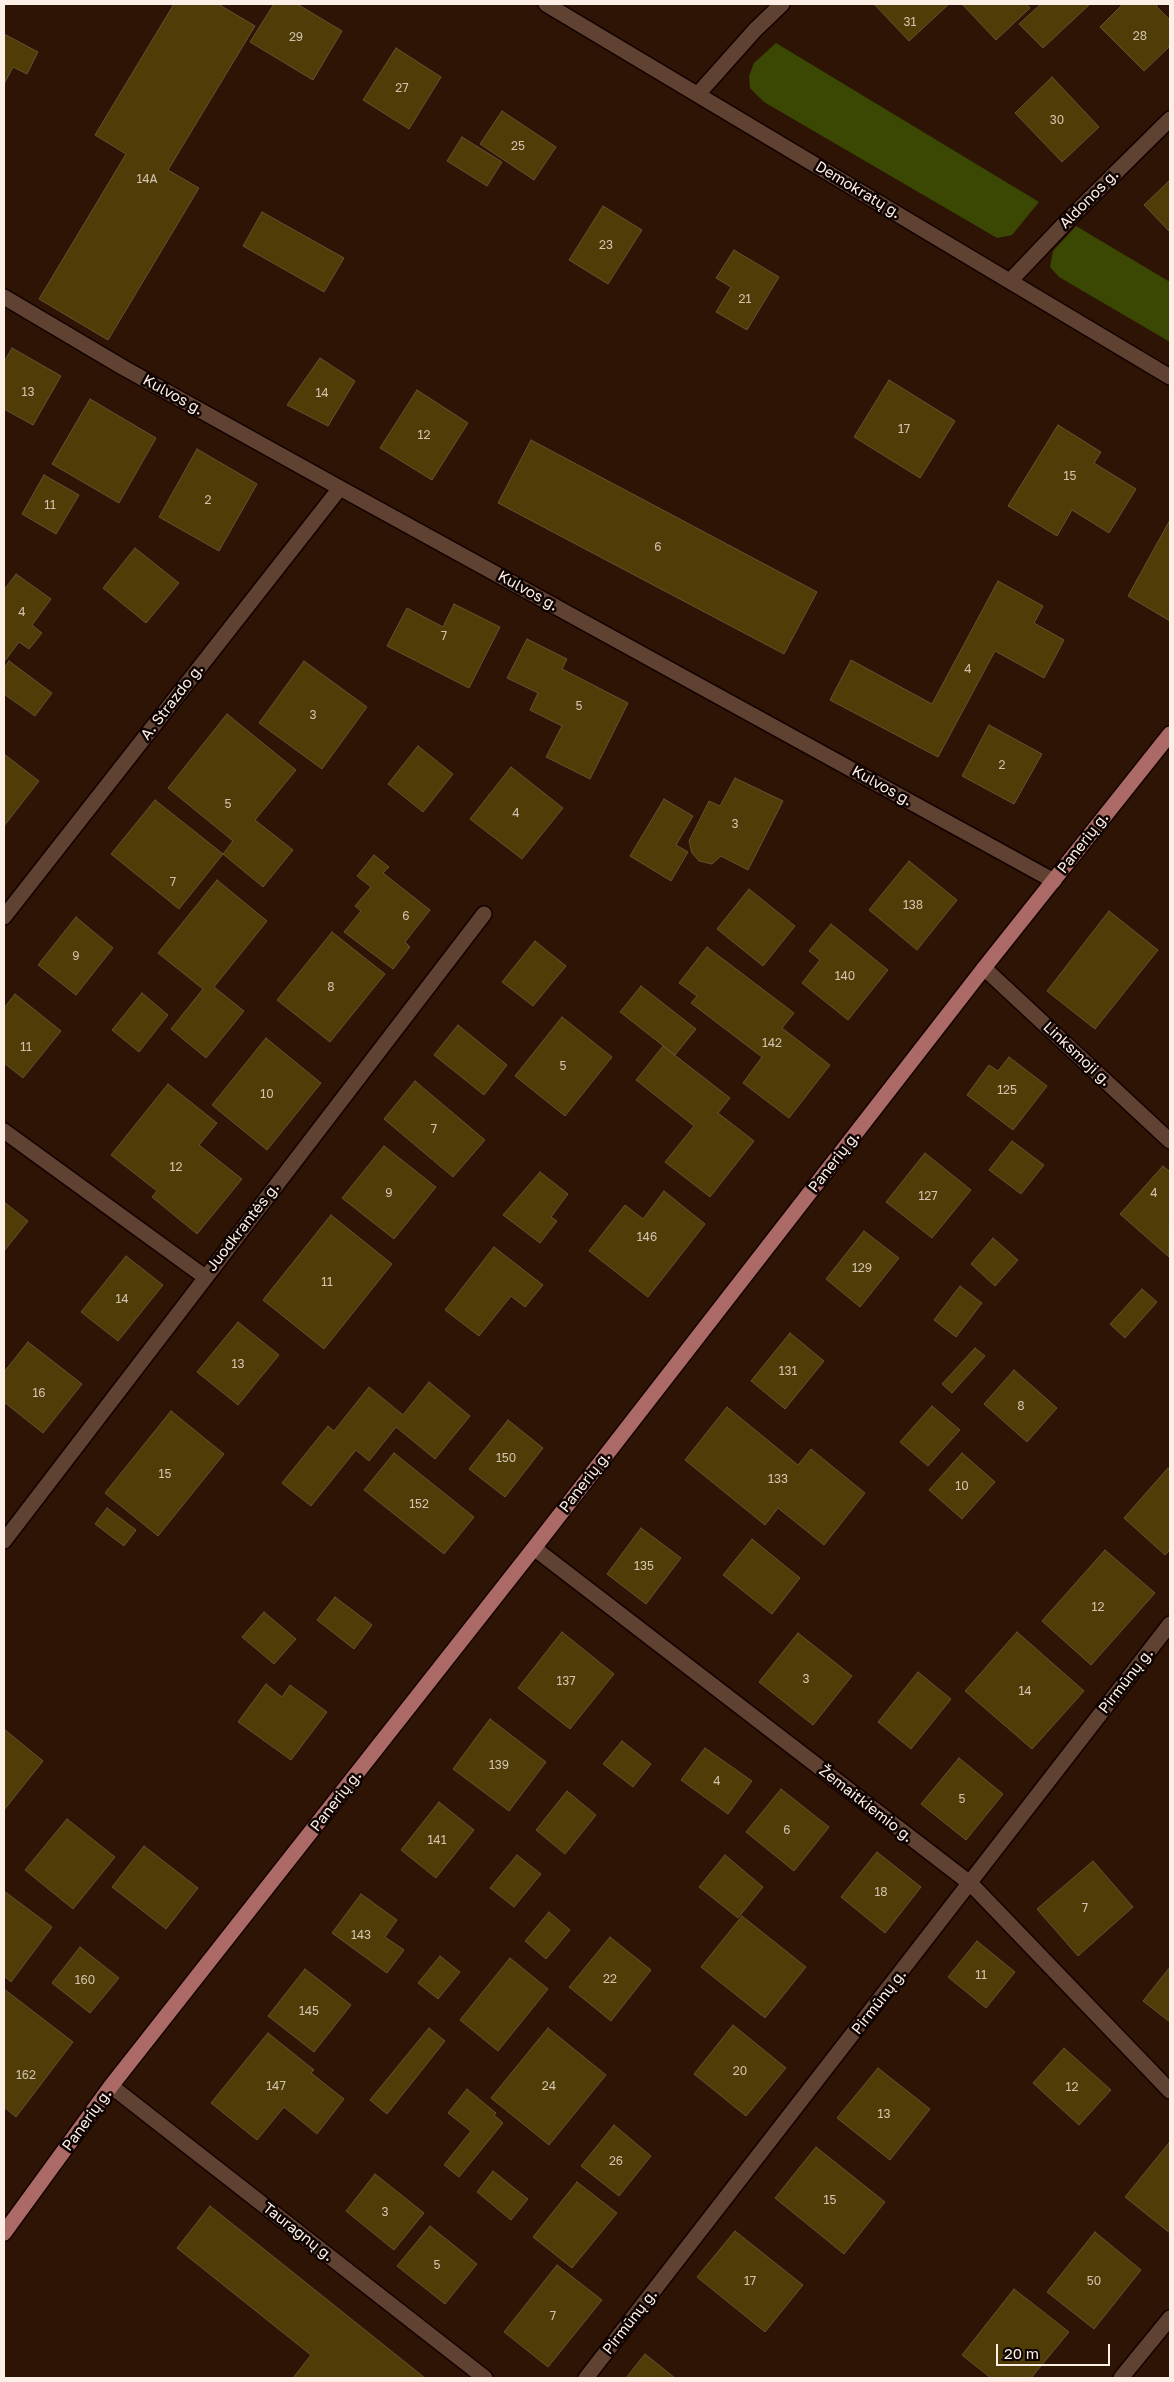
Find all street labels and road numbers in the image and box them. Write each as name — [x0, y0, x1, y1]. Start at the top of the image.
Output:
street label: Demokratų g. — [812, 157, 904, 223]
street label: Aldonos g. — [1056, 166, 1122, 232]
street label: Kulvos g. — [140, 371, 206, 419]
street label: Kulvos g. — [495, 567, 561, 615]
street label: A. Strazdo g. — [137, 660, 207, 744]
street label: Kulvos g. — [849, 762, 915, 810]
street label: Panerių g. — [1054, 809, 1112, 877]
street label: Linksmoji g. — [1039, 1018, 1115, 1090]
street label: Panerių g. — [805, 1128, 863, 1196]
street label: Juodkrantės g. — [203, 1179, 283, 1275]
street label: Panerių g. — [556, 1448, 614, 1516]
street label: Pirmūnų g. — [1095, 1645, 1157, 1717]
street label: Žemaitkiemio g. — [815, 1762, 917, 1846]
street label: Panerių g. — [307, 1767, 365, 1835]
street label: Pirmūnų g. — [848, 1966, 910, 2038]
street label: Panerių g. — [58, 2085, 116, 2155]
street label: Tauragnų g. — [259, 2199, 337, 2265]
street label: Pirmūnų g. — [599, 2286, 661, 2358]

